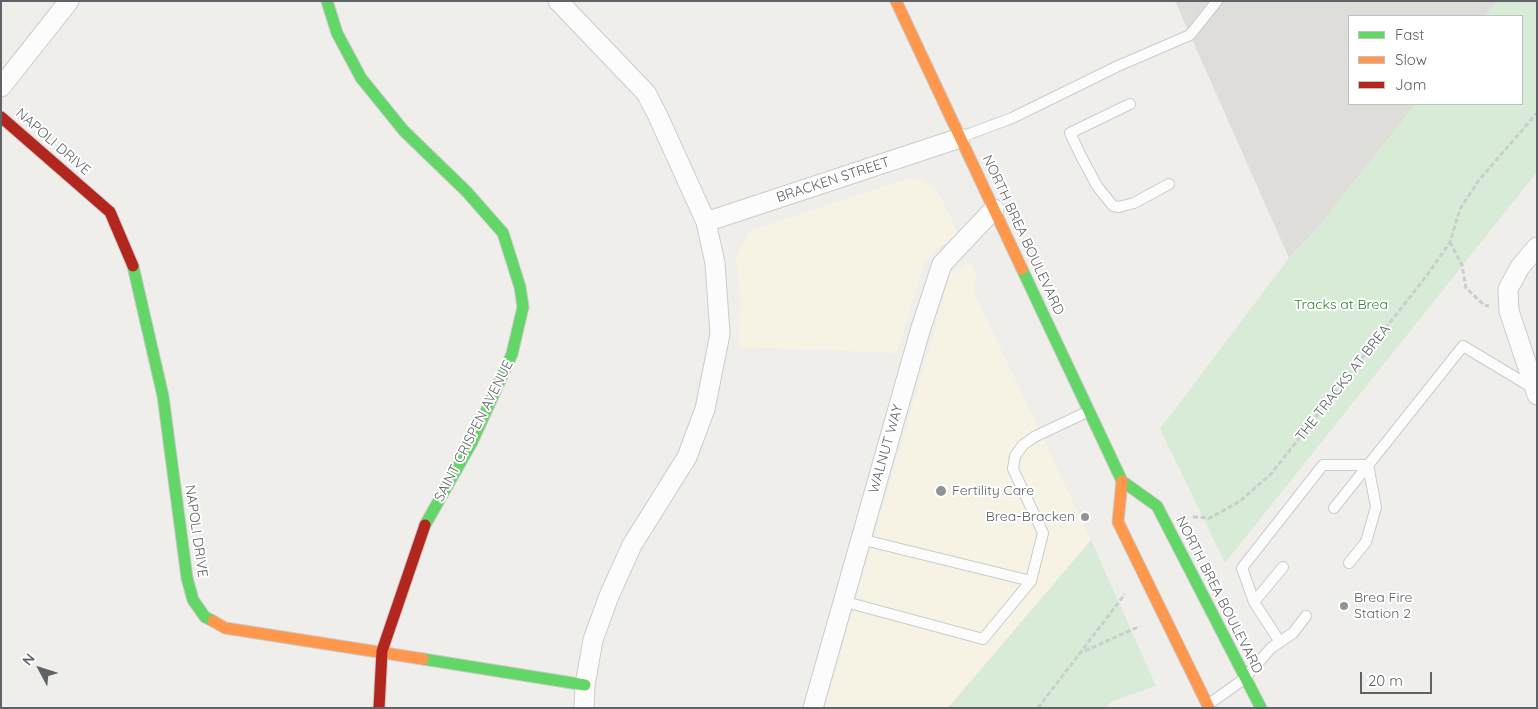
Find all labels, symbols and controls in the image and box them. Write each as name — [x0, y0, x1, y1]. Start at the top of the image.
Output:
legend — [1348, 15, 1523, 105]
text: Fast — [1395, 25, 1424, 44]
text: Slow — [1395, 50, 1427, 69]
text: Jam — [1395, 75, 1426, 94]
street label: NAPOLI DRIVE — [12, 105, 94, 179]
street label: NORTH BREA BOULEVARD — [979, 152, 1067, 318]
street label: BRACKEN STREET — [774, 154, 892, 206]
park label: Tracks at Brea — [1294, 297, 1388, 313]
street label: THE TRACKS AT BREA — [1292, 321, 1394, 445]
street label: SAINT CRISPEN AVENUE — [431, 358, 517, 504]
street label: WALNUT WAY — [865, 403, 907, 495]
place label: Fertility Care — [952, 483, 1034, 499]
street label: NAPOLI DRIVE — [181, 484, 211, 578]
marker: Fertility Care — [934, 484, 948, 498]
place label: Brea-Bracken — [986, 509, 1075, 525]
marker: Brea-Bracken — [1079, 511, 1091, 523]
street label: NORTH BREA BOULEVARD — [1172, 514, 1266, 676]
place label: Brea Fire Station 2 — [1354, 590, 1412, 622]
marker: Brea Fire Station 2 — [1338, 600, 1350, 612]
north arrow — [15, 644, 65, 694]
text: N — [18, 650, 39, 669]
scale bar — [1363, 662, 1436, 694]
text: 20 m — [1368, 671, 1403, 690]

